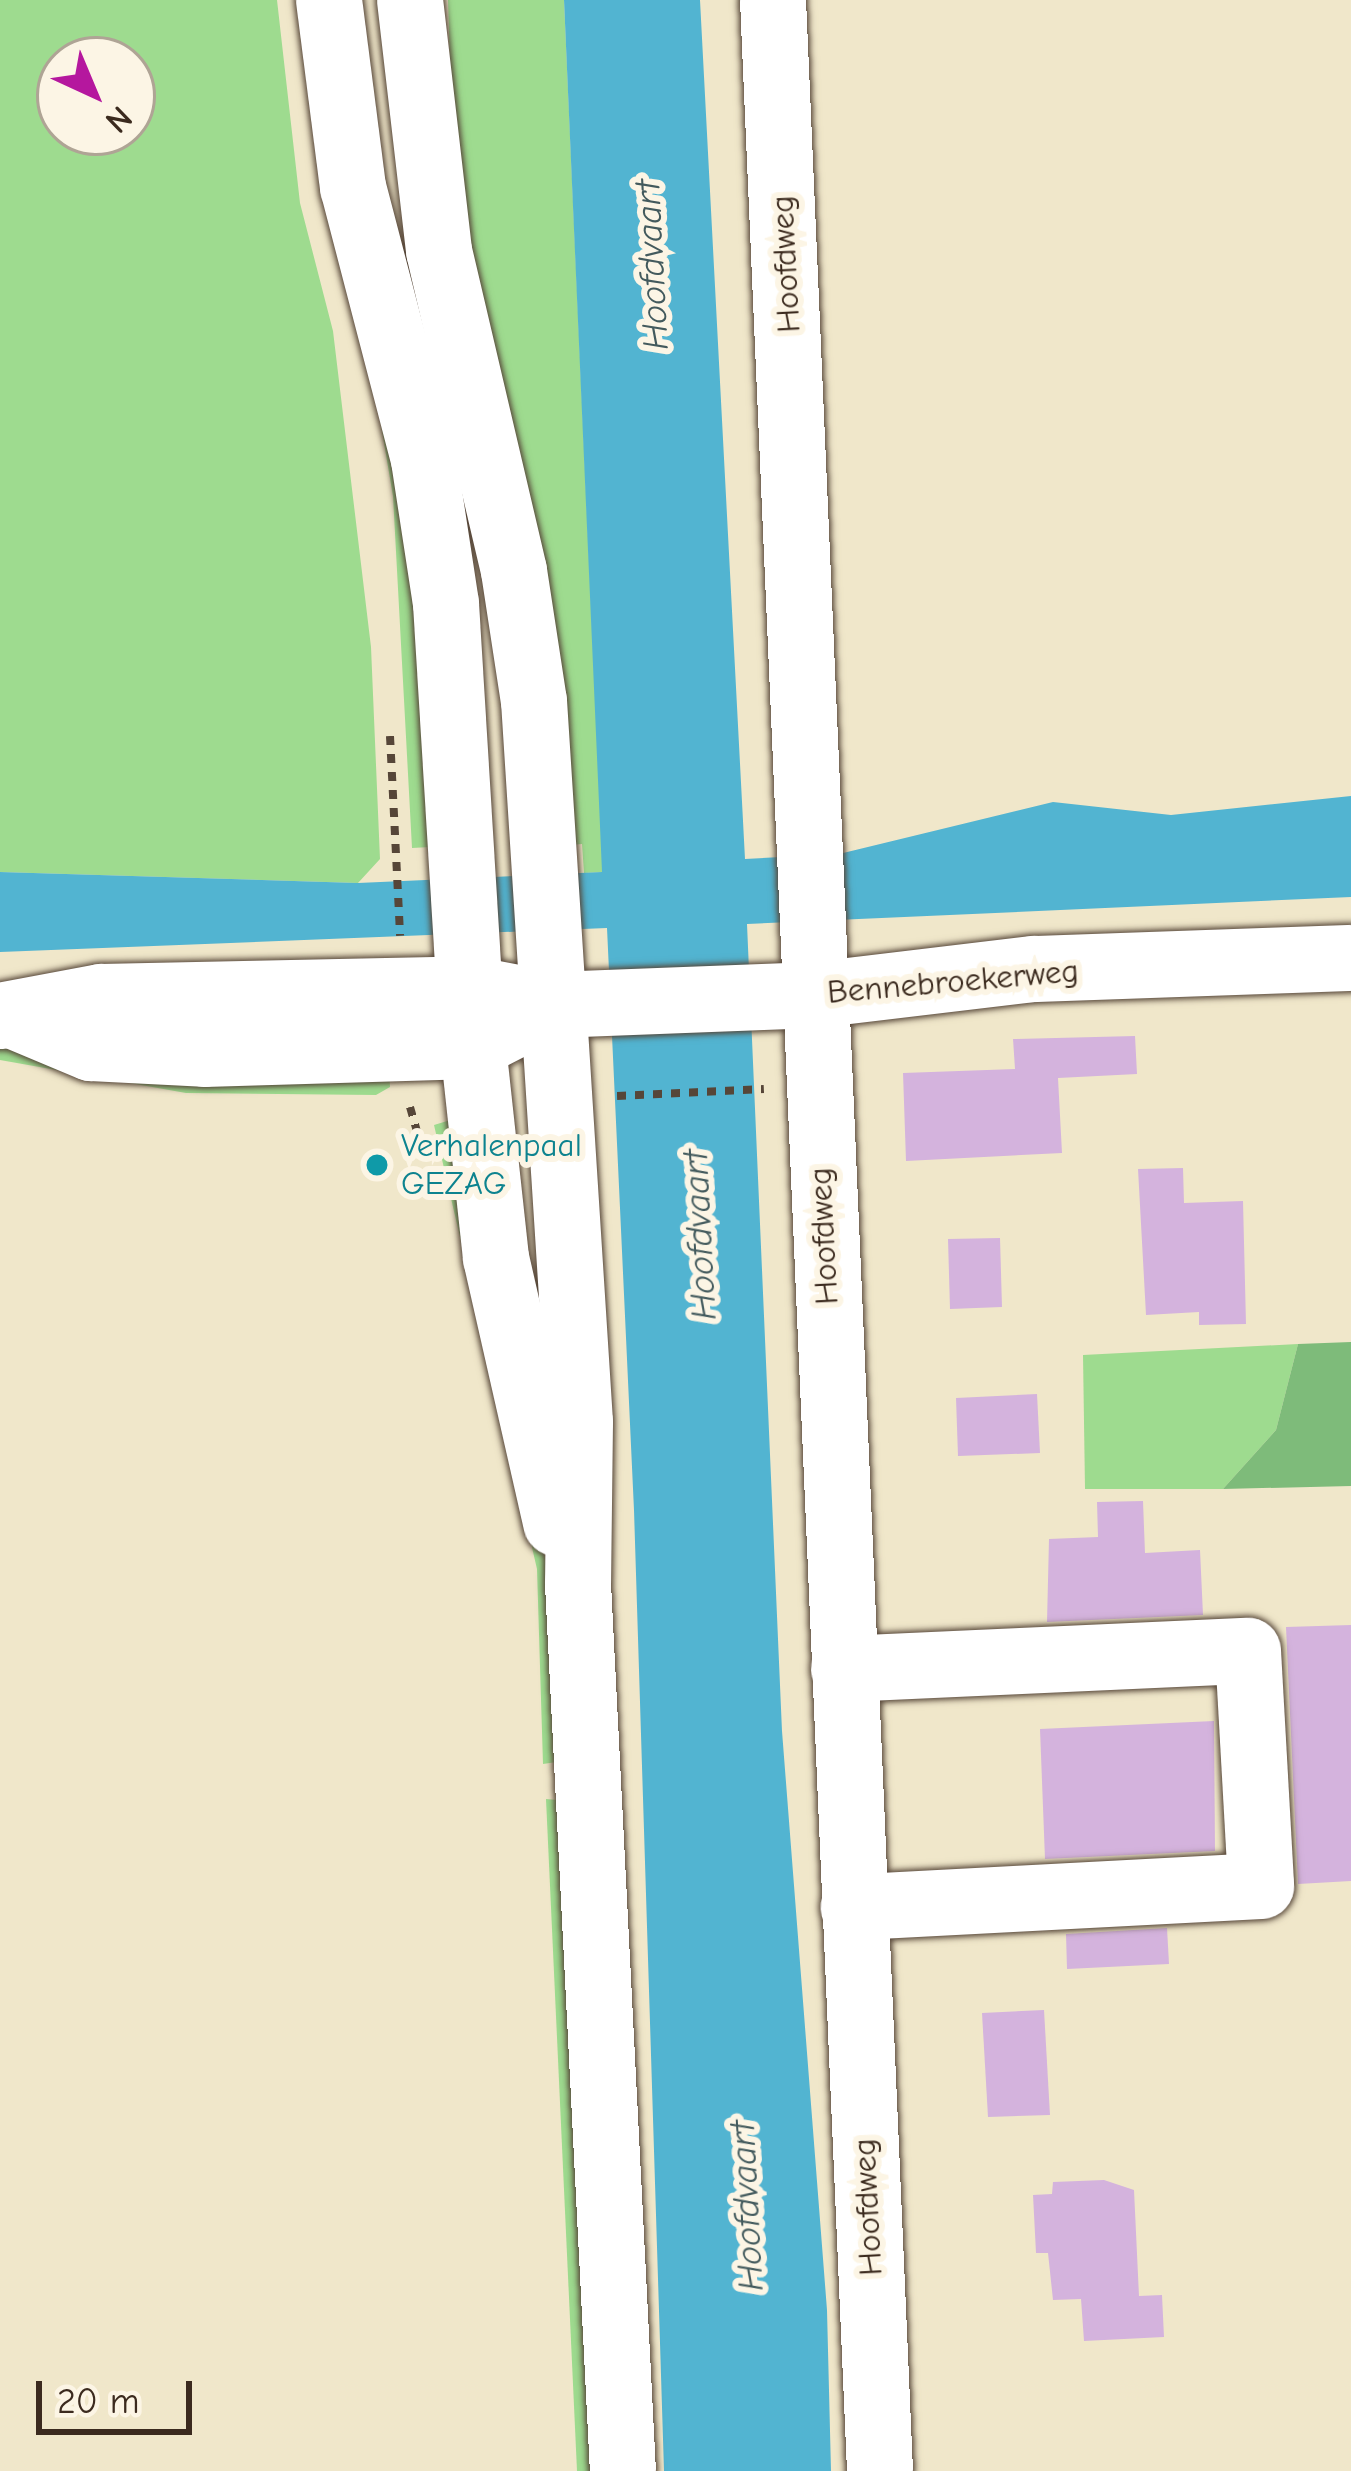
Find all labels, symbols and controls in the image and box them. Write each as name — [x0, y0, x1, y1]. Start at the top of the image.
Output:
north arrow — [36, 36, 156, 156]
text: N — [98, 99, 140, 141]
water label: Hoofdvaart — [626, 179, 678, 351]
street label: Hoofdweg — [763, 194, 809, 334]
street label: Bennebroekerweg — [826, 951, 1080, 1013]
place label: Verhalenpaal GEZAG — [401, 1126, 582, 1204]
water label: Hoofdvaart — [674, 1149, 726, 1321]
marker: Verhalenpaal GEZAG — [364, 1152, 390, 1178]
street label: Hoofdweg — [801, 1166, 847, 1306]
water label: Hoofdvaart — [721, 2120, 773, 2292]
street label: Hoofdweg — [845, 2137, 891, 2277]
scale bar — [42, 2357, 198, 2431]
text: 20 m — [57, 2381, 140, 2422]

